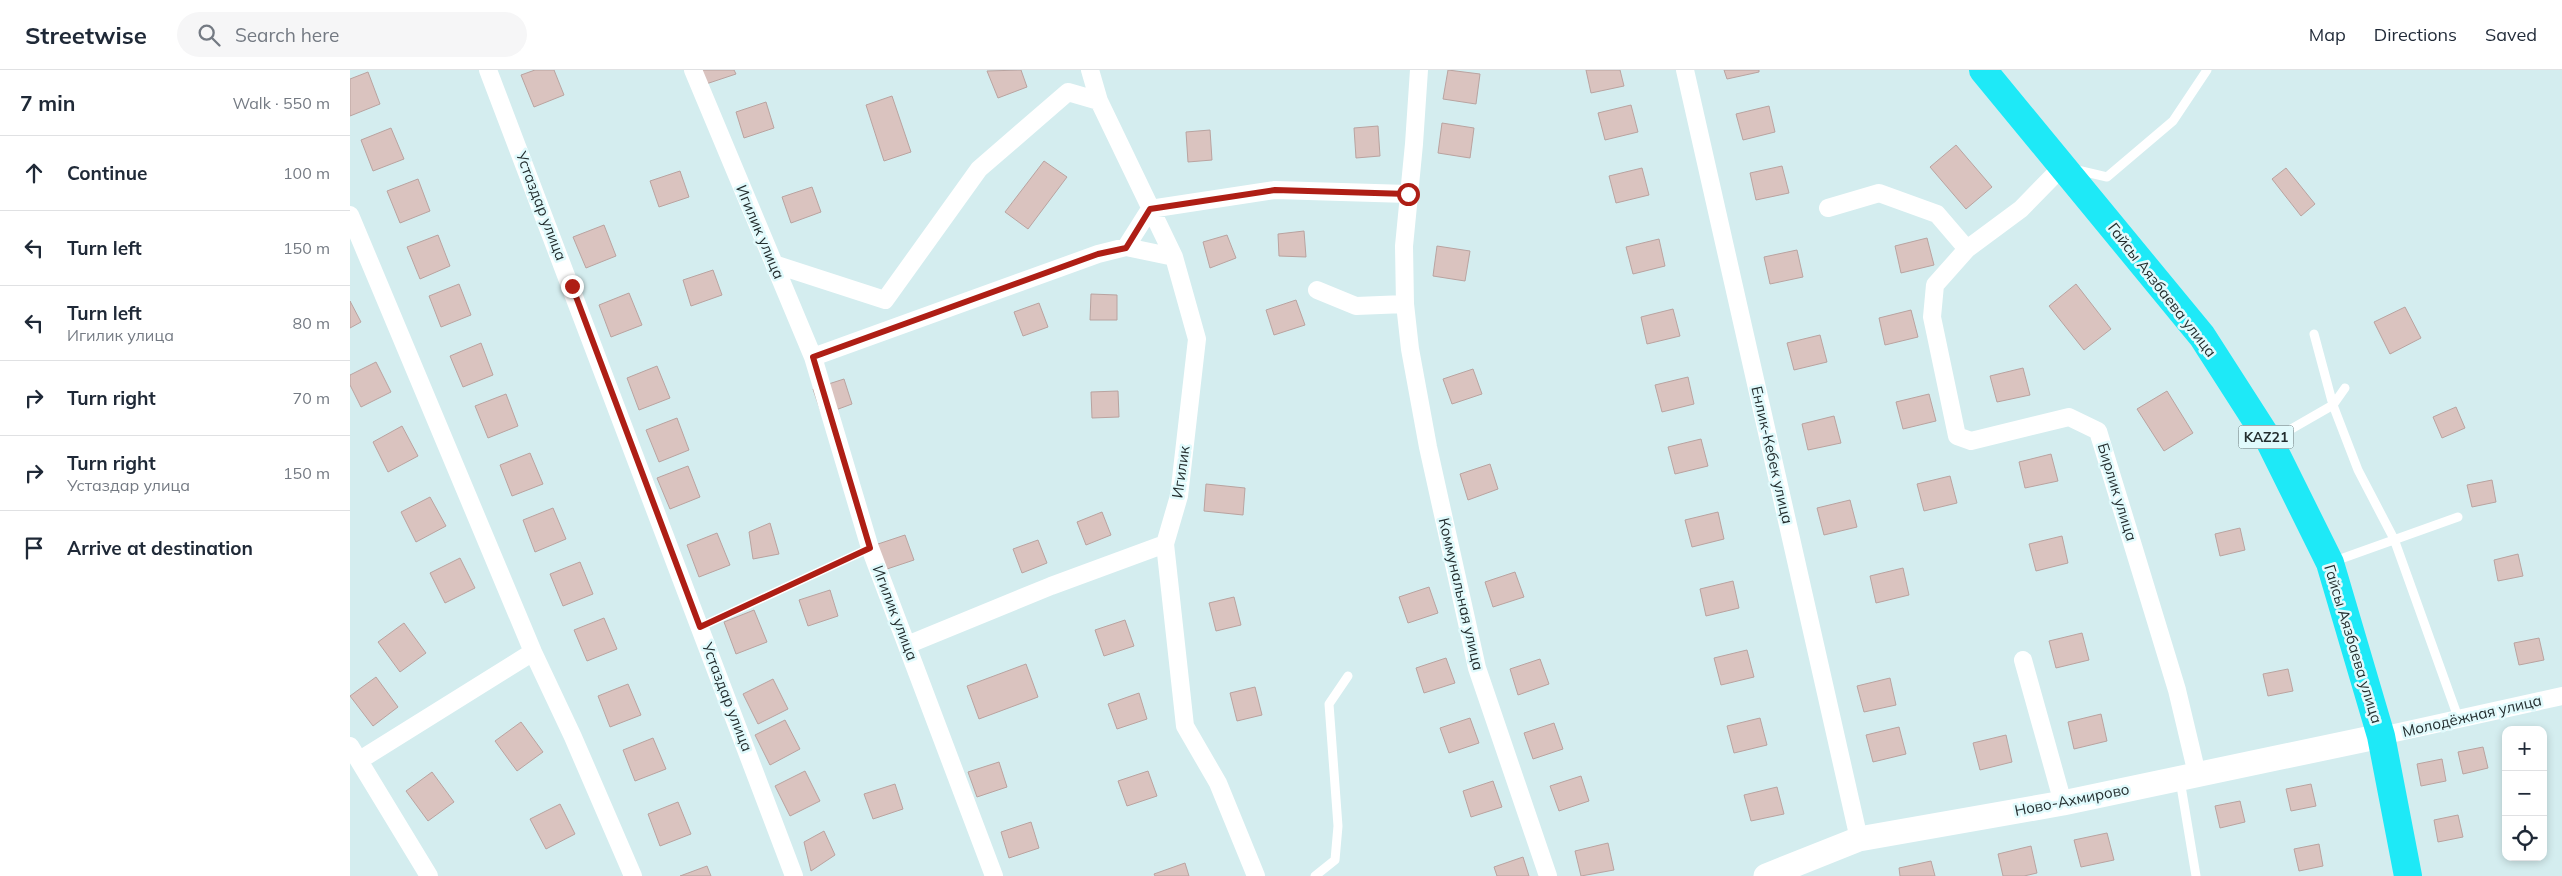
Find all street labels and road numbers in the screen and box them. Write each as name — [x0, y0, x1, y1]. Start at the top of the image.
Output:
street label: Устаздар улица — [512, 148, 571, 263]
street label: Игилик улица — [732, 182, 789, 282]
street label: Гайсы Аязбаева улица — [2104, 219, 2221, 361]
street label: Енлик-Кебек улица — [1747, 384, 1798, 526]
road number: KAZ21 — [2238, 426, 2294, 448]
street label: Бирлик улица — [2094, 441, 2141, 543]
street label: Игилик — [1167, 444, 1194, 499]
street label: Коммунальная улица — [1435, 516, 1488, 672]
street label: Гайсы Аязбаева улица — [2320, 562, 2387, 726]
street label: Игилик улица — [869, 563, 922, 663]
street label: Устаздар улица — [698, 639, 757, 754]
street label: Молодёжная улица — [2400, 690, 2543, 741]
street label: Ново-Ахмирово — [2013, 779, 2131, 820]

